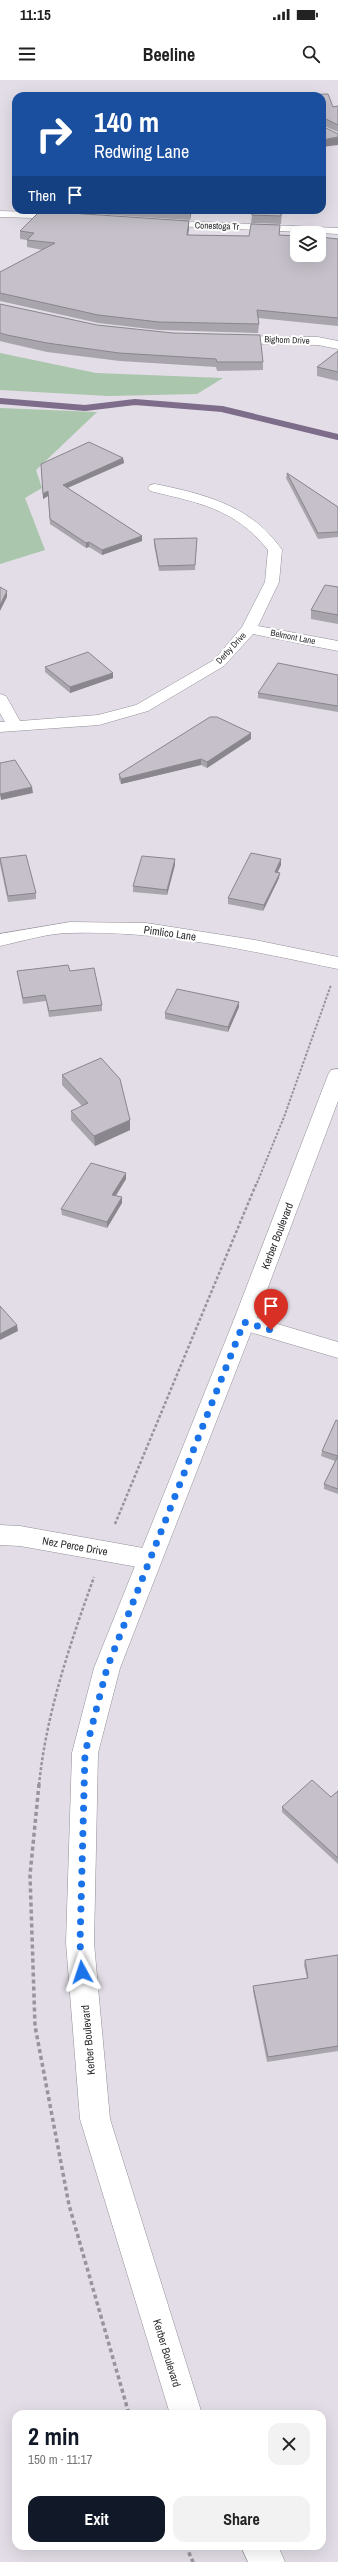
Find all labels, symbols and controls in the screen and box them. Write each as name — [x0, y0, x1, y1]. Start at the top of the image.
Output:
text: 11:15 — [20, 4, 51, 25]
text: Beeline — [143, 42, 195, 67]
icon: menu — [16, 43, 38, 65]
icon: search — [300, 43, 322, 65]
text: 140 m — [94, 103, 159, 141]
icon: right — [28, 108, 80, 160]
text: Redwing Lane — [94, 139, 189, 164]
icon: arrive — [64, 184, 86, 206]
text: Then — [28, 185, 56, 206]
street label: Conestoga Tr — [195, 219, 240, 233]
map controls — [290, 226, 326, 262]
button: layers — [290, 226, 326, 262]
street label: Bighorn Drive — [264, 333, 310, 347]
street label: Belmont Lane — [270, 627, 316, 647]
street label: Derby Drive — [213, 630, 249, 666]
street label: Pimlico Lane — [143, 922, 197, 944]
street label: Kerber Boulevard — [258, 1201, 296, 1271]
pin — [254, 1289, 288, 1330]
icon: arrive — [260, 1295, 282, 1317]
street label: Nez Perce Drive — [41, 1533, 109, 1559]
position arrow — [61, 1951, 103, 1993]
street label: Kerber Boulevard — [78, 2004, 98, 2076]
street label: Kerber Boulevard — [150, 2317, 184, 2389]
text: 2 min — [28, 2420, 79, 2452]
button: close — [268, 2423, 310, 2465]
text: 150 m · 11:17 — [28, 2451, 92, 2468]
button: Exit — [28, 2496, 165, 2542]
button: Share — [173, 2496, 310, 2542]

